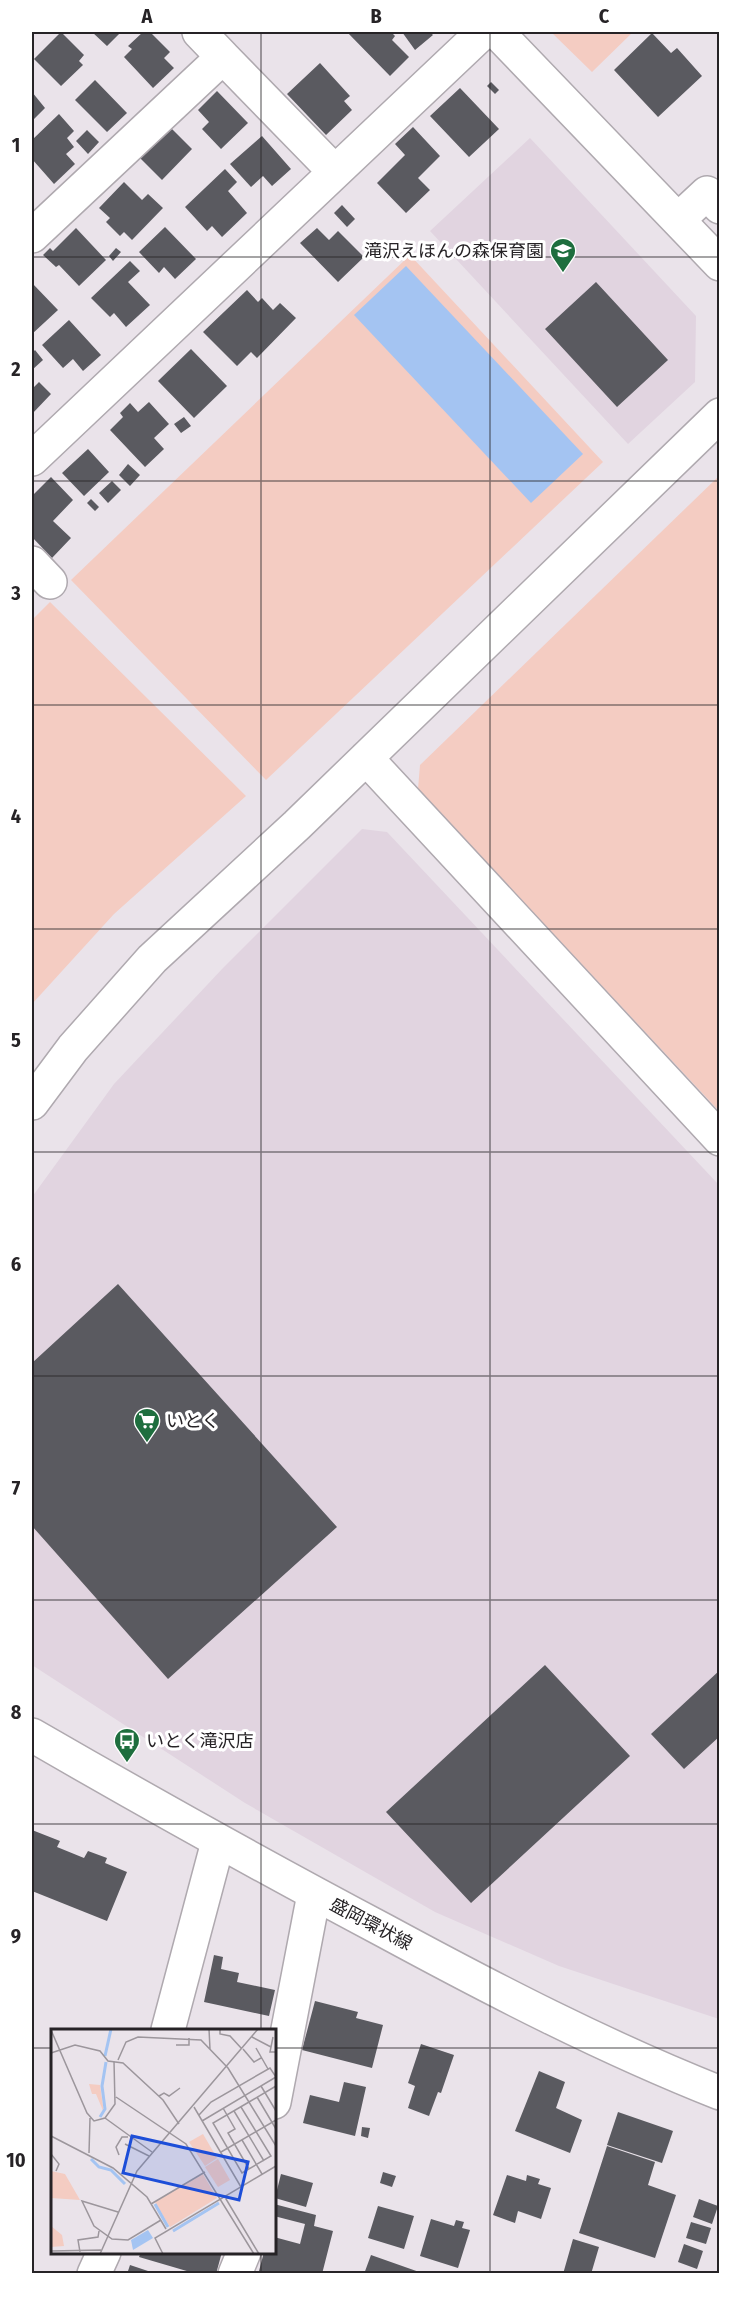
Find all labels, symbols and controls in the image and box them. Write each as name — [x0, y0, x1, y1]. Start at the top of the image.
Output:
text: A — [141, 4, 154, 28]
text: B — [370, 4, 382, 28]
text: C — [599, 4, 610, 28]
text: 1 — [12, 133, 20, 157]
school or university icon: 滝沢えほんの森保育園 — [548, 236, 578, 274]
place label: 滝沢えほんの森保育園 — [364, 240, 544, 262]
text: 2 — [10, 357, 21, 381]
text: 3 — [10, 581, 21, 605]
text: 4 — [11, 804, 21, 828]
text: 5 — [11, 1028, 21, 1052]
text: 6 — [11, 1252, 21, 1276]
supermarket icon: いとく — [132, 1406, 162, 1444]
place label: いとく — [166, 1410, 219, 1432]
text: 7 — [12, 1476, 21, 1500]
text: 8 — [11, 1700, 22, 1724]
bus stop icon: いとく滝沢店 — [112, 1726, 142, 1764]
place label: いとく滝沢店 — [146, 1730, 253, 1752]
street label: 盛岡環状線 — [326, 1893, 416, 1955]
text: 9 — [11, 1924, 21, 1948]
inset map — [51, 2029, 276, 2254]
text: 10 — [6, 2148, 26, 2172]

